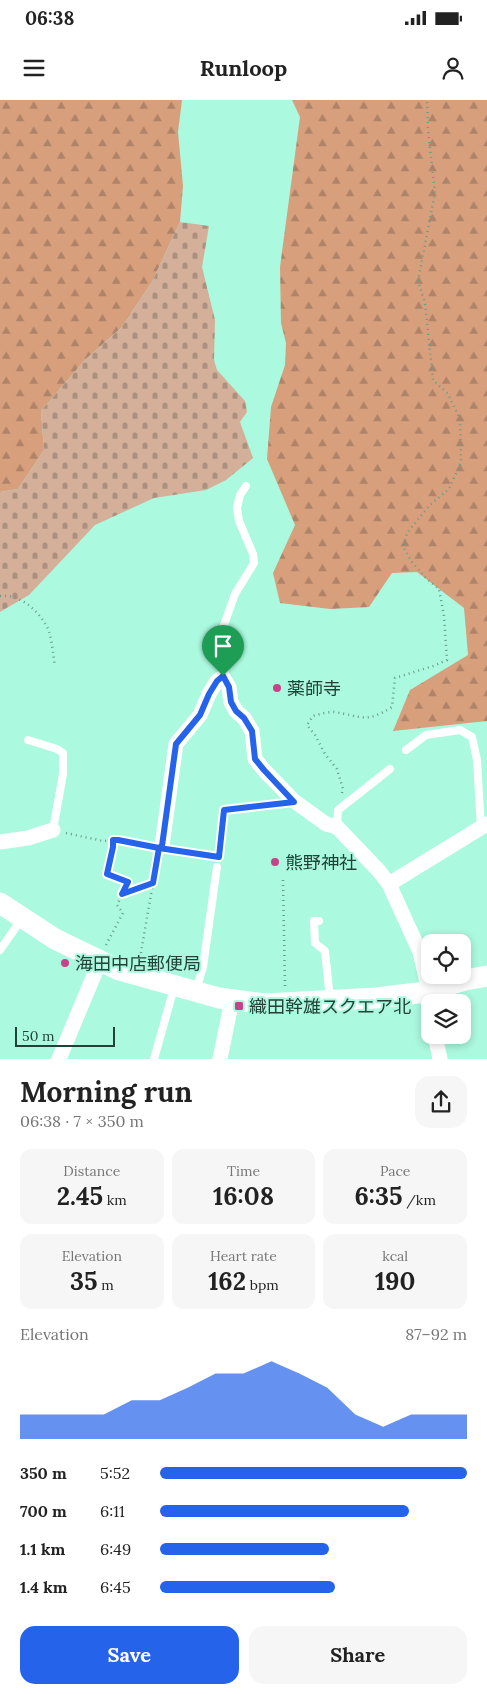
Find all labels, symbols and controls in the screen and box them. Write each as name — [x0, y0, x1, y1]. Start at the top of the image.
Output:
text: 06:38 — [25, 6, 74, 30]
icon: menu — [20, 54, 48, 82]
text: Runloop — [200, 54, 287, 82]
icon: person — [439, 54, 467, 82]
pin — [202, 625, 244, 676]
icon: arrive — [209, 632, 237, 660]
place label: 薬師寺 — [287, 677, 341, 700]
marker: 薬師寺 — [271, 682, 283, 694]
place label: 熊野神社 — [285, 851, 357, 874]
marker: 熊野神社 — [269, 856, 281, 868]
map controls — [421, 934, 471, 1044]
button: locate — [421, 934, 471, 984]
place label: 海田中店郵便局 — [75, 952, 201, 975]
marker: 海田中店郵便局 — [59, 957, 71, 969]
button: layers — [421, 994, 471, 1044]
place label: 織田幹雄スクエア北 — [249, 995, 411, 1018]
marker: 織田幹雄スクエア北 — [233, 1000, 245, 1012]
scale bar — [15, 1024, 115, 1047]
text: 50 m — [22, 1027, 55, 1045]
text: Morning run — [20, 1074, 192, 1110]
button: share — [415, 1076, 467, 1128]
text: 06:38 · 7 × 350 m — [20, 1111, 144, 1131]
text: Distance — [63, 1162, 120, 1180]
text: Time — [227, 1162, 260, 1180]
text: Pace — [380, 1162, 410, 1180]
text: 2.45 — [57, 1180, 103, 1212]
text: 16:08 — [213, 1180, 274, 1212]
text: 6:35 — [354, 1180, 403, 1212]
text: km — [103, 1191, 127, 1209]
text: /km — [403, 1191, 436, 1209]
text: Elevation — [62, 1247, 122, 1265]
text: Heart rate — [210, 1247, 277, 1265]
text: kcal — [382, 1247, 408, 1265]
text: 35 — [70, 1265, 97, 1297]
text: 162 — [208, 1265, 246, 1297]
text: 190 — [375, 1265, 415, 1297]
text: m — [97, 1276, 114, 1294]
text: bpm — [246, 1276, 279, 1294]
text: Elevation — [20, 1324, 89, 1344]
text: 87–92 m — [405, 1324, 467, 1344]
text: 350 m — [20, 1463, 67, 1483]
text: 5:52 — [100, 1463, 130, 1483]
text: 700 m — [20, 1501, 67, 1521]
text: 6:11 — [100, 1501, 125, 1521]
text: 1.1 km — [20, 1539, 65, 1559]
text: 6:49 — [100, 1539, 131, 1559]
text: 1.4 km — [20, 1577, 67, 1597]
text: 6:45 — [100, 1577, 131, 1597]
button: Save — [20, 1626, 239, 1684]
button: Share — [249, 1626, 467, 1684]

